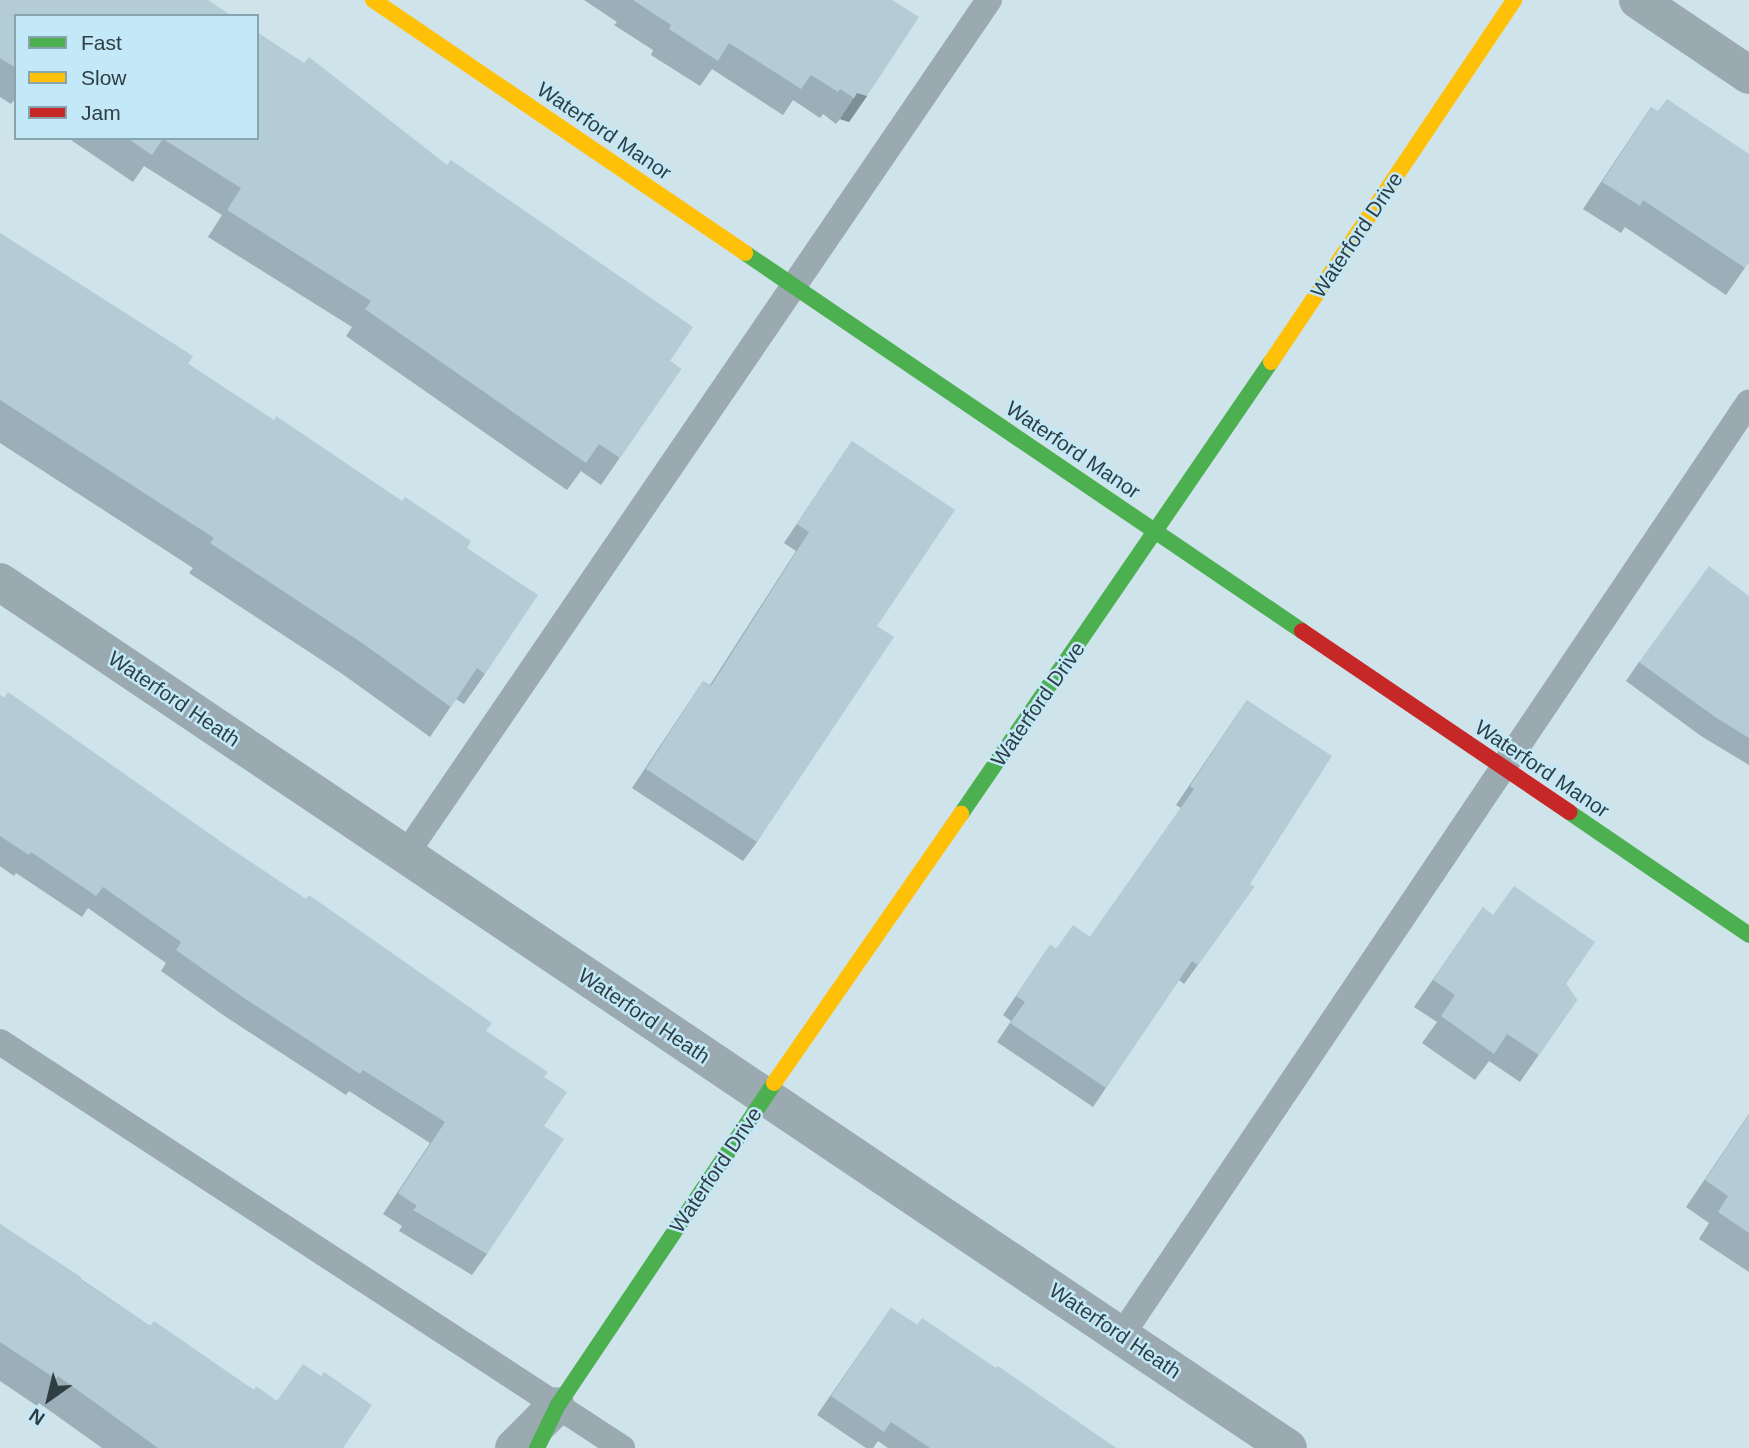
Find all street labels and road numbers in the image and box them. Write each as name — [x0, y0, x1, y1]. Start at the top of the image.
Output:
street label: Waterford Manor — [532, 77, 676, 185]
street label: Waterford Drive — [1306, 167, 1408, 303]
street label: Waterford Manor — [1001, 396, 1145, 504]
street label: Waterford Drive — [986, 637, 1090, 771]
street label: Waterford Heath — [103, 646, 245, 752]
street label: Waterford Manor — [1470, 715, 1614, 823]
street label: Waterford Heath — [573, 963, 715, 1069]
street label: Waterford Drive — [665, 1102, 767, 1238]
street label: Waterford Heath — [1044, 1278, 1186, 1384]

